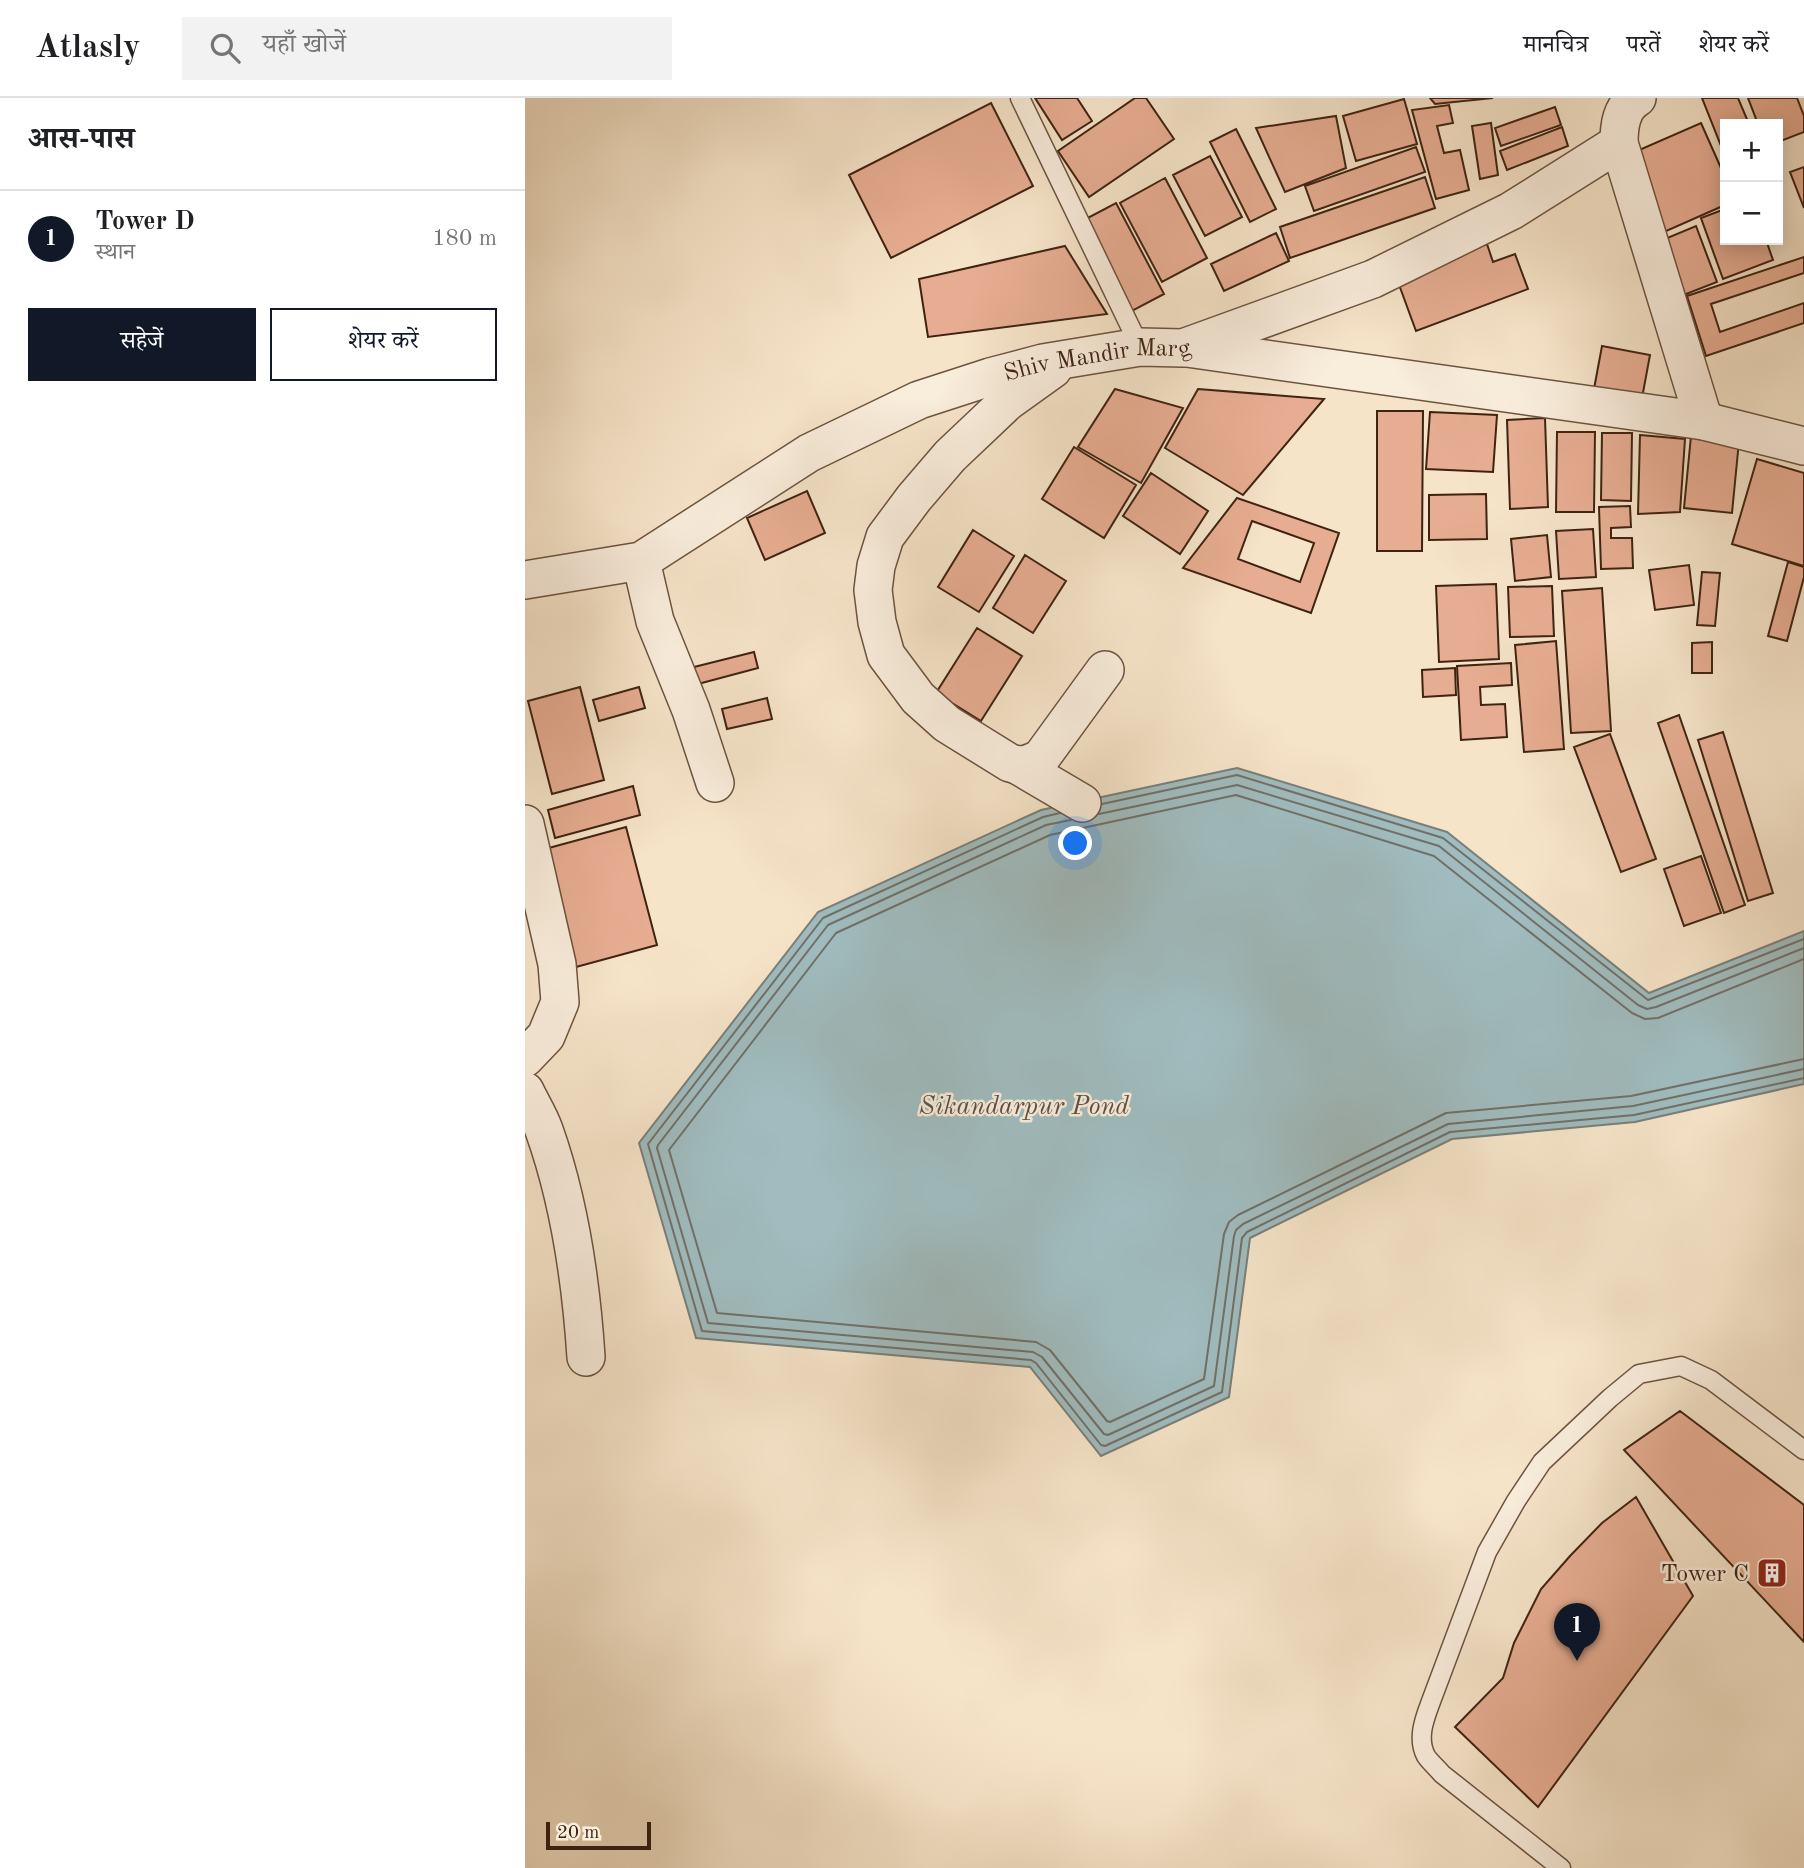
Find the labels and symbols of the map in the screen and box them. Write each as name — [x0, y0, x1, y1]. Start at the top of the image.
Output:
street label: Shiv Mandir Marg — [1001, 336, 1195, 387]
your location — [1058, 826, 1092, 860]
water label: Sikandarpur Pond — [919, 1094, 1129, 1120]
building icon: Tower C — [1755, 1556, 1789, 1590]
place label: Tower C — [1661, 1563, 1749, 1587]
pin: 1 — [1554, 1603, 1600, 1661]
scale bar — [546, 1819, 651, 1851]

